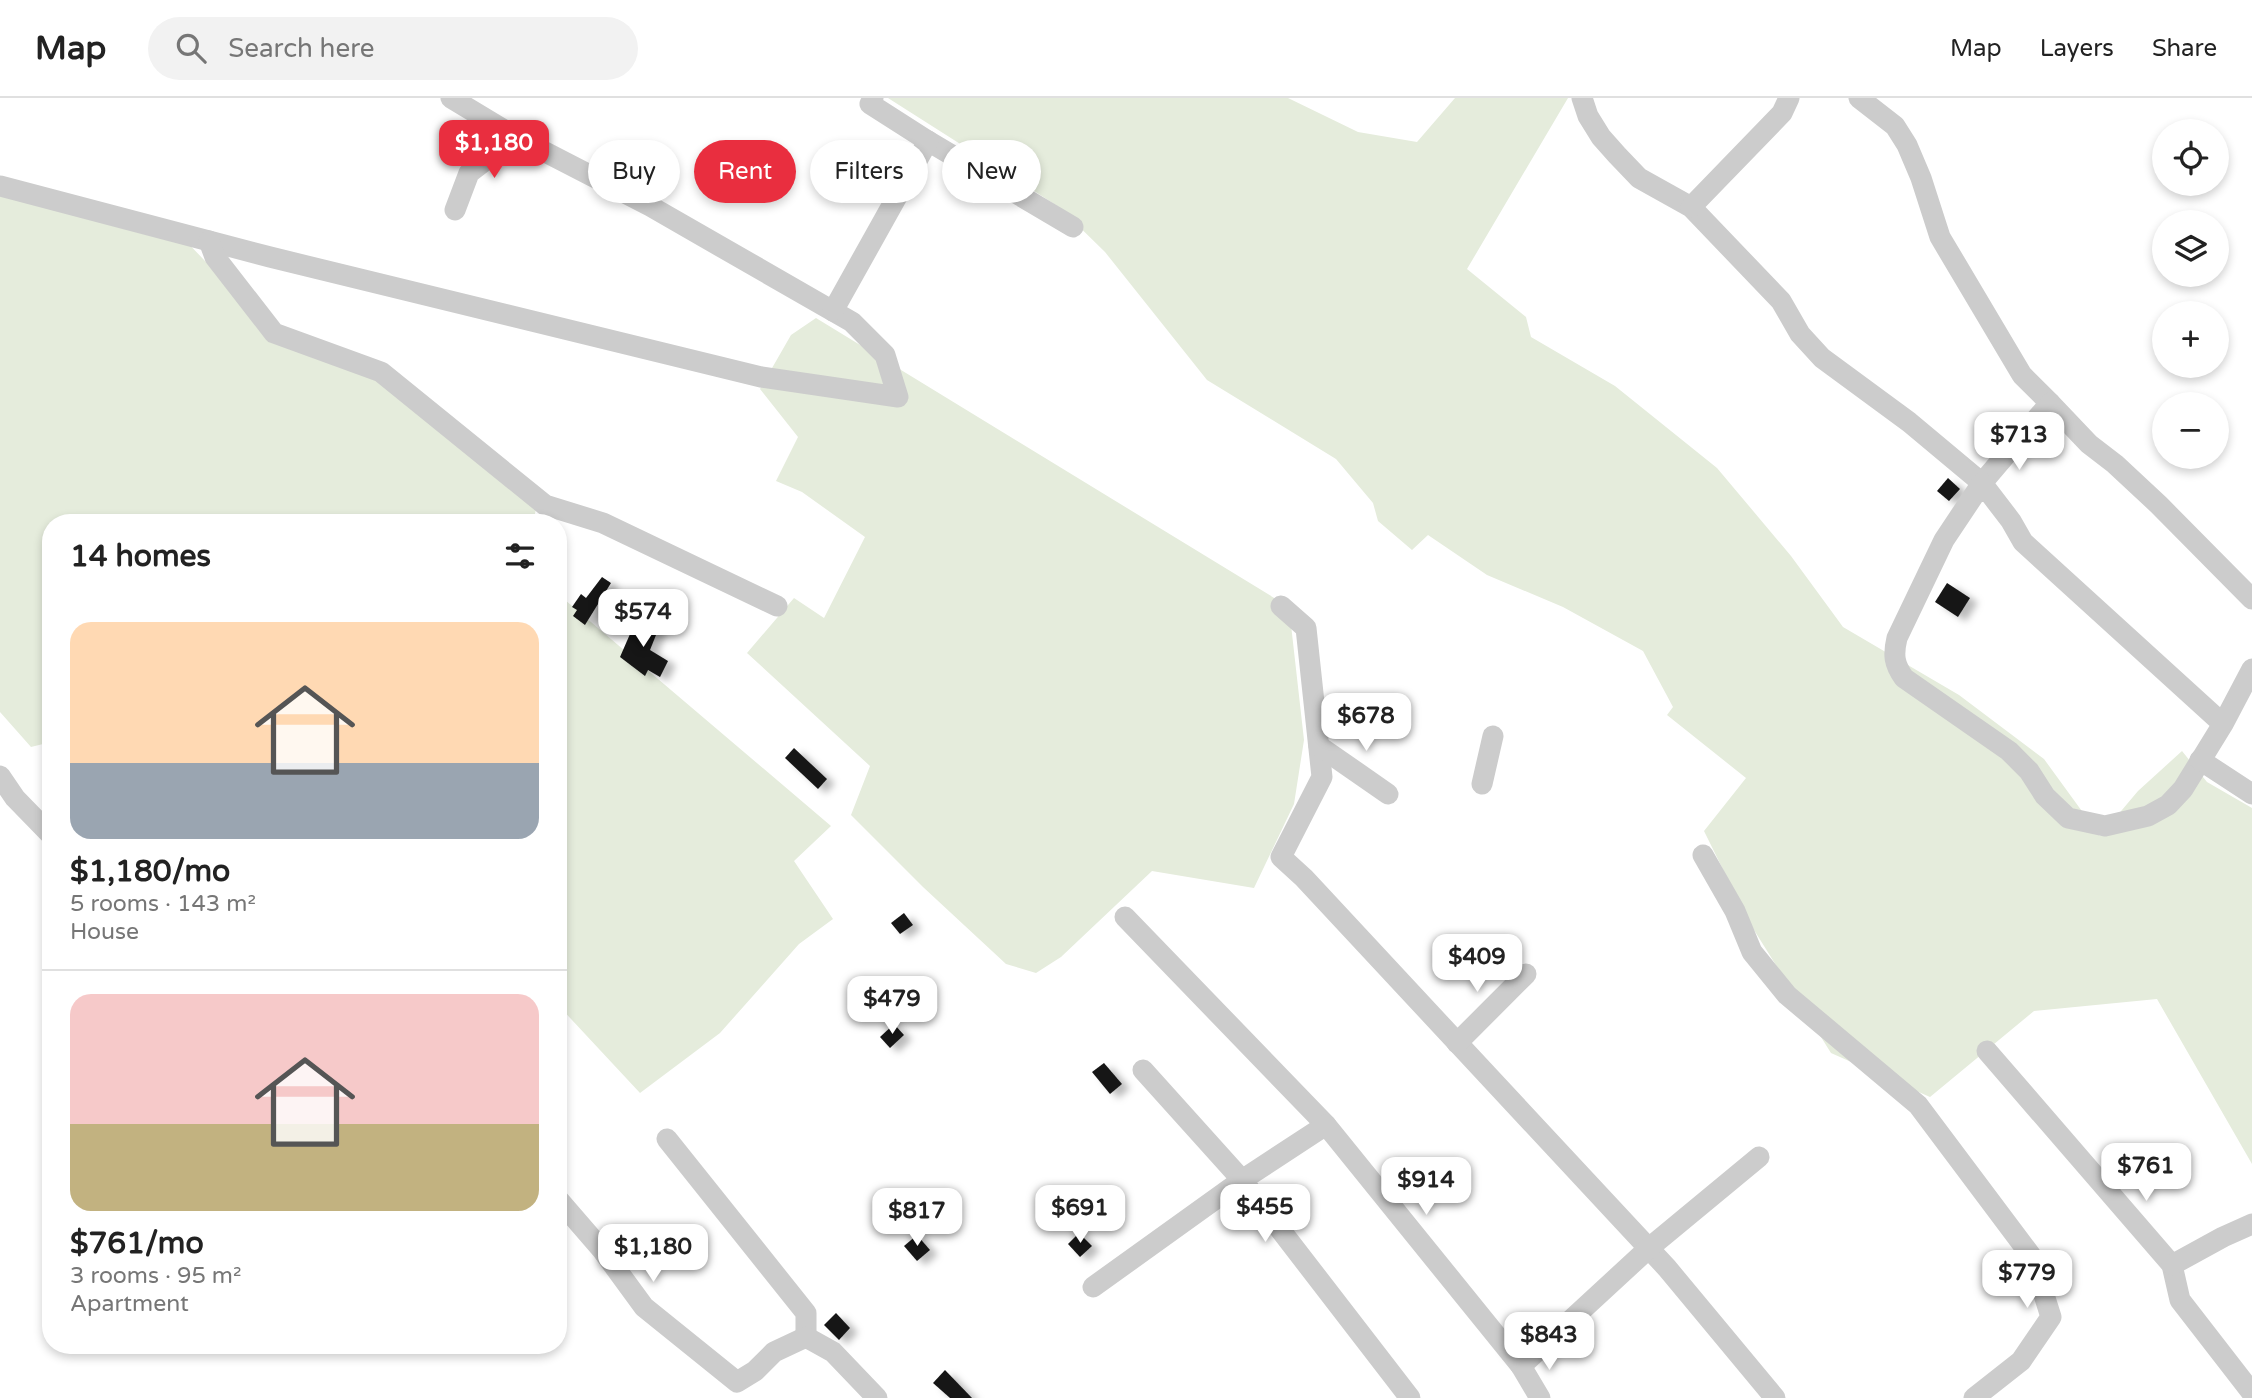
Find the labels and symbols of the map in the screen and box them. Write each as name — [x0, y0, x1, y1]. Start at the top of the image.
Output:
pin: $1,180 — [437, 120, 551, 180]
pin: $713 — [1978, 412, 2060, 472]
pin: $574 — [602, 589, 684, 649]
pin: $678 — [1325, 694, 1407, 753]
pin: $409 — [1436, 934, 1518, 994]
pin: $479 — [851, 976, 933, 1036]
pin: $761 — [2105, 1144, 2187, 1203]
pin: $914 — [1385, 1158, 1467, 1217]
pin: $455 — [1224, 1184, 1306, 1244]
pin: $691 — [1039, 1186, 1121, 1245]
pin: $817 — [876, 1188, 958, 1248]
pin: $1,180 — [596, 1224, 710, 1284]
pin: $779 — [1986, 1250, 2068, 1310]
pin: $843 — [1508, 1312, 1590, 1372]

